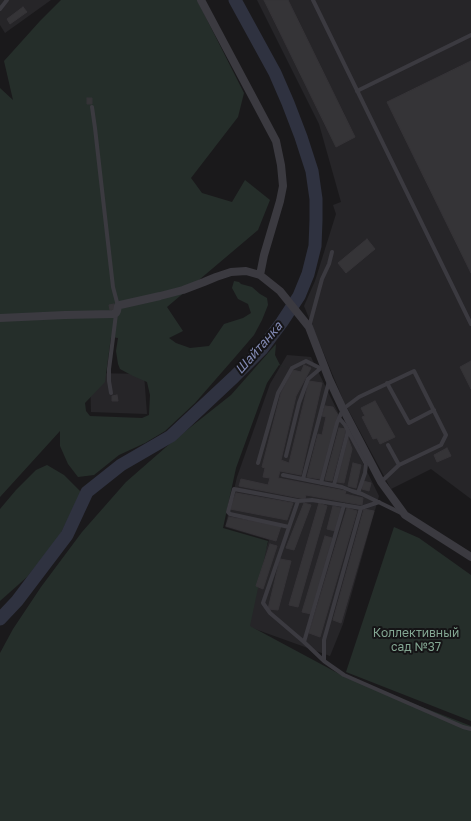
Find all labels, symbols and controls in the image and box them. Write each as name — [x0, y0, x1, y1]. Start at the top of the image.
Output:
water label: Шайтанка — [232, 319, 286, 377]
park label: Коллективный сад №37 — [373, 626, 459, 654]

